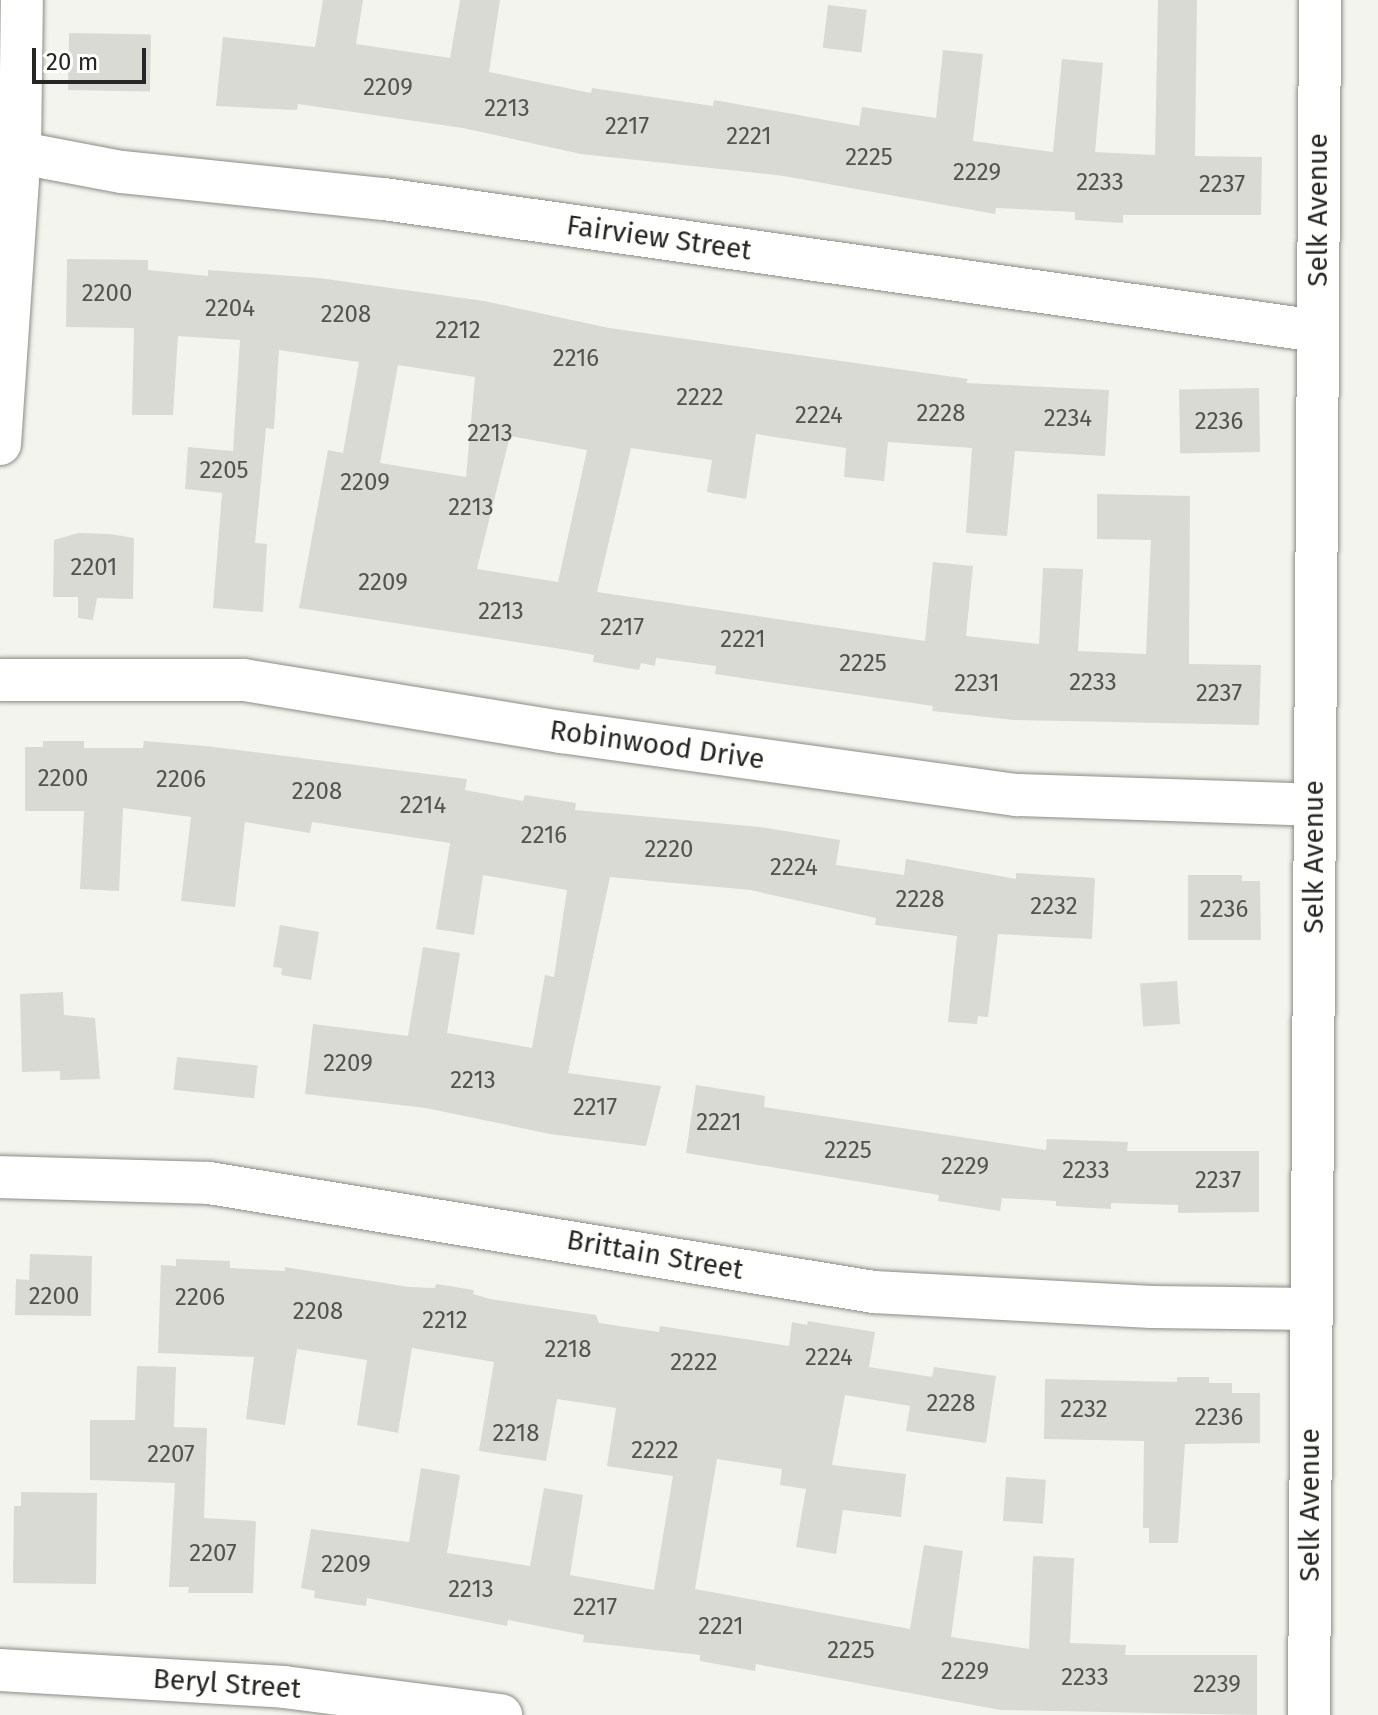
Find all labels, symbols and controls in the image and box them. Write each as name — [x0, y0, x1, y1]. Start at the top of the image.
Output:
scale bar — [36, 32, 150, 82]
text: 20 m — [46, 48, 98, 76]
house number: 2209 — [363, 74, 413, 102]
house number: 2213 — [484, 95, 530, 123]
house number: 2217 — [605, 113, 649, 141]
house number: 2221 — [726, 123, 772, 151]
street label: Selk Avenue — [1301, 133, 1335, 287]
house number: 2225 — [845, 144, 893, 172]
house number: 2229 — [953, 159, 1001, 187]
house number: 2233 — [1076, 169, 1124, 197]
house number: 2237 — [1199, 171, 1245, 199]
street label: Fairview Street — [564, 208, 754, 268]
house number: 2200 — [82, 280, 132, 308]
house number: 2204 — [205, 295, 255, 323]
house number: 2208 — [321, 301, 371, 329]
house number: 2212 — [435, 317, 481, 345]
house number: 2216 — [553, 345, 599, 373]
house number: 2222 — [676, 384, 724, 412]
house number: 2228 — [917, 400, 965, 428]
house number: 2224 — [795, 402, 843, 430]
house number: 2234 — [1044, 405, 1092, 433]
house number: 2236 — [1195, 408, 1243, 436]
house number: 2213 — [467, 420, 513, 448]
house number: 2205 — [199, 457, 249, 485]
house number: 2209 — [340, 469, 390, 497]
house number: 2213 — [448, 494, 494, 522]
house number: 2201 — [71, 554, 117, 582]
house number: 2209 — [358, 569, 408, 597]
house number: 2213 — [478, 598, 524, 626]
house number: 2217 — [600, 614, 644, 642]
house number: 2221 — [720, 626, 766, 654]
house number: 2225 — [839, 650, 887, 678]
house number: 2233 — [1069, 669, 1117, 697]
house number: 2231 — [954, 670, 1000, 698]
house number: 2237 — [1196, 680, 1242, 708]
street label: Robinwood Drive — [548, 713, 766, 777]
house number: 2200 — [38, 765, 88, 793]
house number: 2206 — [156, 766, 206, 794]
house number: 2208 — [292, 778, 342, 806]
street label: Selk Avenue — [1297, 780, 1331, 934]
house number: 2214 — [400, 792, 446, 820]
house number: 2216 — [521, 822, 567, 850]
house number: 2220 — [644, 836, 694, 864]
house number: 2224 — [770, 854, 818, 882]
house number: 2228 — [896, 886, 944, 914]
house number: 2232 — [1030, 893, 1078, 921]
house number: 2236 — [1200, 896, 1248, 924]
house number: 2209 — [323, 1050, 373, 1078]
house number: 2213 — [450, 1067, 496, 1095]
house number: 2217 — [573, 1094, 617, 1122]
house number: 2221 — [696, 1109, 742, 1137]
house number: 2225 — [824, 1137, 872, 1165]
house number: 2229 — [941, 1153, 989, 1181]
house number: 2233 — [1062, 1157, 1110, 1185]
house number: 2237 — [1195, 1167, 1241, 1195]
street label: Brittain Street — [564, 1223, 746, 1287]
house number: 2200 — [29, 1283, 79, 1311]
house number: 2206 — [175, 1284, 225, 1312]
house number: 2208 — [293, 1298, 343, 1326]
house number: 2212 — [422, 1307, 468, 1335]
house number: 2218 — [545, 1336, 591, 1364]
house number: 2224 — [805, 1344, 853, 1372]
house number: 2222 — [670, 1349, 718, 1377]
house number: 2228 — [927, 1390, 975, 1418]
house number: 2232 — [1060, 1396, 1108, 1424]
house number: 2236 — [1195, 1404, 1243, 1432]
house number: 2218 — [493, 1420, 539, 1448]
street label: Selk Avenue — [1293, 1428, 1327, 1582]
house number: 2222 — [631, 1437, 679, 1465]
house number: 2207 — [147, 1441, 195, 1469]
house number: 2207 — [189, 1540, 237, 1568]
house number: 2209 — [321, 1551, 371, 1579]
house number: 2213 — [448, 1576, 494, 1604]
house number: 2217 — [573, 1594, 617, 1622]
house number: 2221 — [698, 1613, 744, 1641]
house number: 2225 — [827, 1637, 875, 1665]
house number: 2229 — [941, 1658, 989, 1686]
street label: Beryl Street — [152, 1662, 302, 1706]
house number: 2233 — [1061, 1664, 1109, 1692]
house number: 2239 — [1193, 1671, 1241, 1699]

